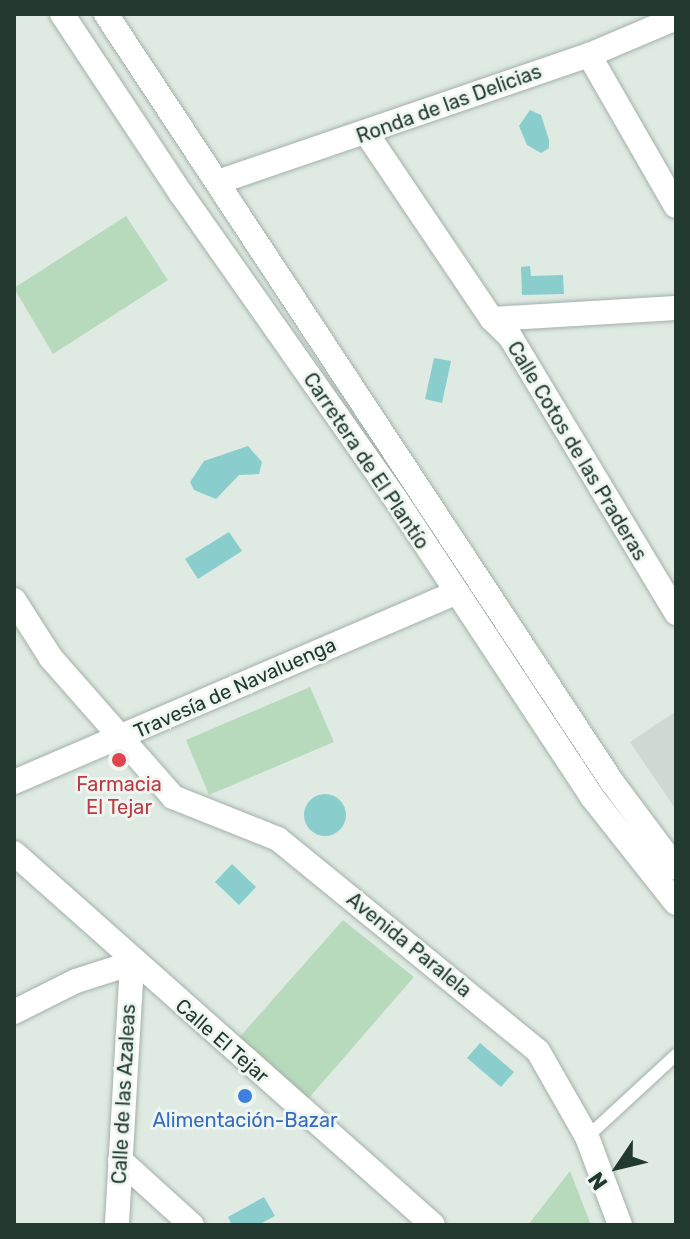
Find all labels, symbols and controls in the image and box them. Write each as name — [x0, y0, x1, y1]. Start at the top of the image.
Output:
street label: Ronda de las Delicias — [353, 59, 545, 149]
street label: Calle Cotos de las Praderas — [502, 337, 652, 565]
street label: Carretera de El Plantío — [298, 368, 434, 554]
street label: Travesía de Navaluenga — [130, 633, 340, 743]
marker: Farmacia El Tejar — [110, 751, 128, 769]
place label: Farmacia El Tejar — [76, 772, 162, 819]
street label: Avenida Paralela — [342, 887, 476, 1003]
street label: Calle El Tejar — [170, 994, 274, 1088]
street label: Calle de las Azaleas — [107, 1003, 141, 1185]
marker: Alimentación-Bazar — [236, 1087, 254, 1105]
place label: Alimentación-Bazar — [152, 1108, 338, 1132]
north arrow — [578, 1127, 658, 1207]
text: N — [582, 1167, 614, 1195]

